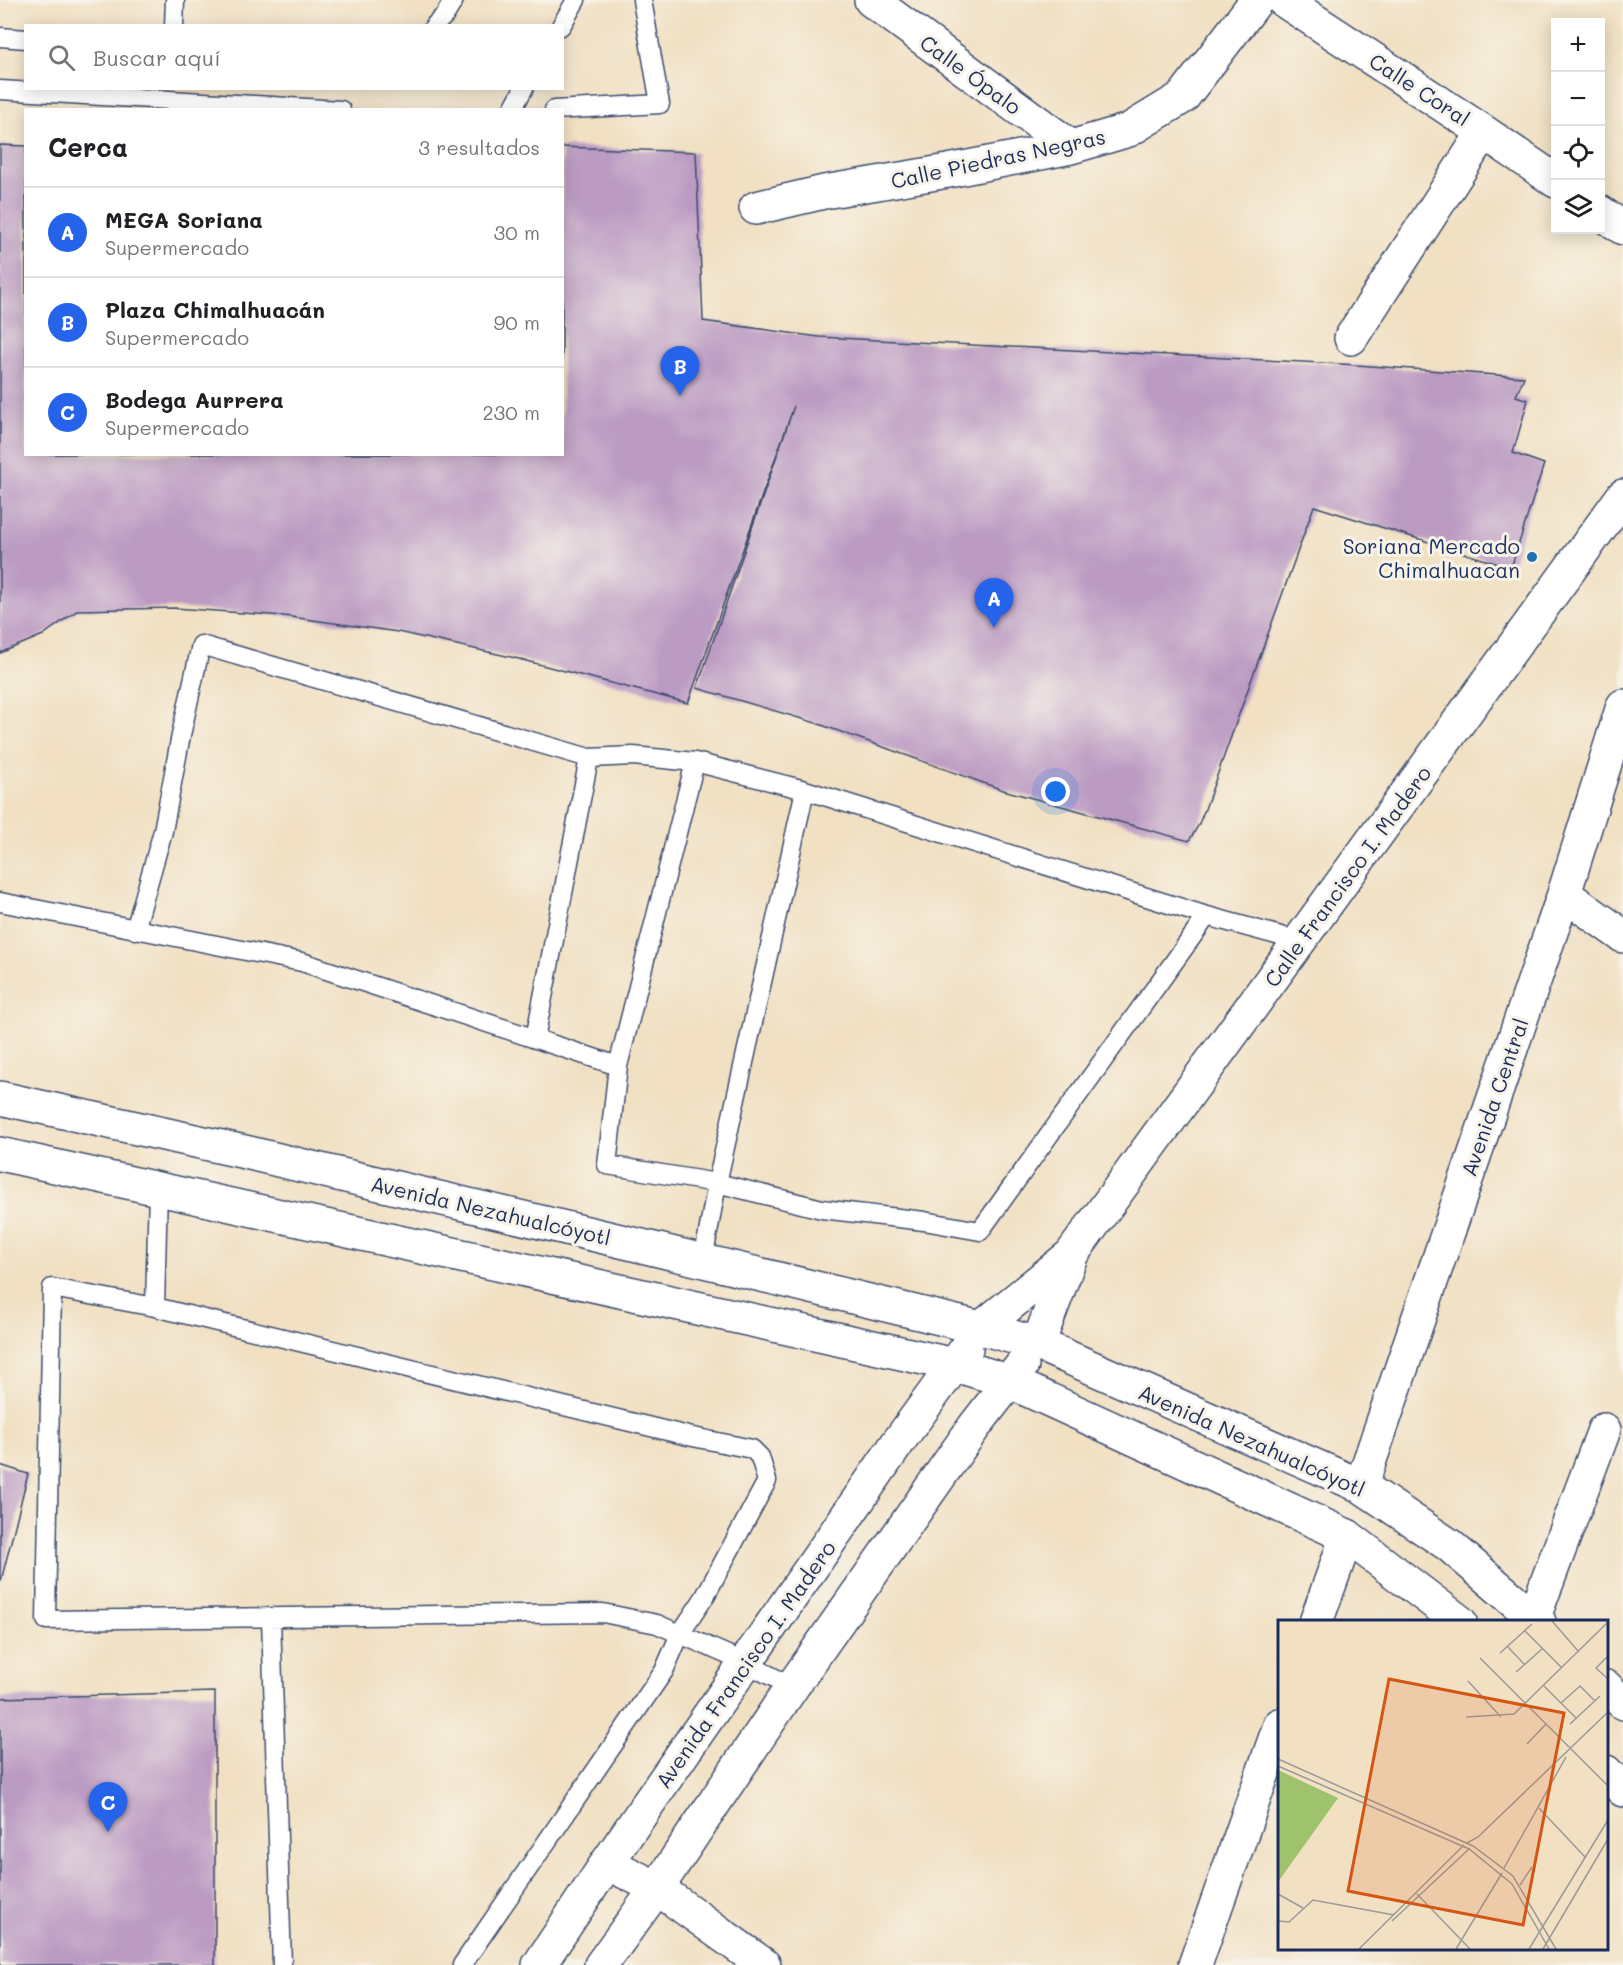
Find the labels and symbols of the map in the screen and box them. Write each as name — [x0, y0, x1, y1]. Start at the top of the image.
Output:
street label: Calle Ópalo — [915, 28, 1027, 120]
street label: Calle Coral — [1365, 46, 1475, 132]
street label: Calle Piedras Negras — [888, 122, 1108, 194]
pin: B — [660, 346, 700, 396]
place label: Soriana Mercado Chimalhuacan — [1343, 532, 1520, 583]
marker: Soriana Mercado Chimalhuacan — [1525, 550, 1539, 564]
pin: A — [974, 578, 1014, 628]
street label: Calle Francisco I. Madero — [1258, 760, 1436, 992]
your location — [1041, 777, 1070, 806]
street label: Avenida Central — [1454, 1014, 1534, 1180]
street label: Avenida Nezahualcóyotl — [368, 1169, 614, 1251]
street label: Avenida Nezahualcóyotl — [1134, 1378, 1370, 1502]
street label: Avenida Francisco I. Madero — [649, 1535, 841, 1793]
inset map — [1278, 1620, 1608, 1950]
pin: C — [88, 1782, 128, 1832]

